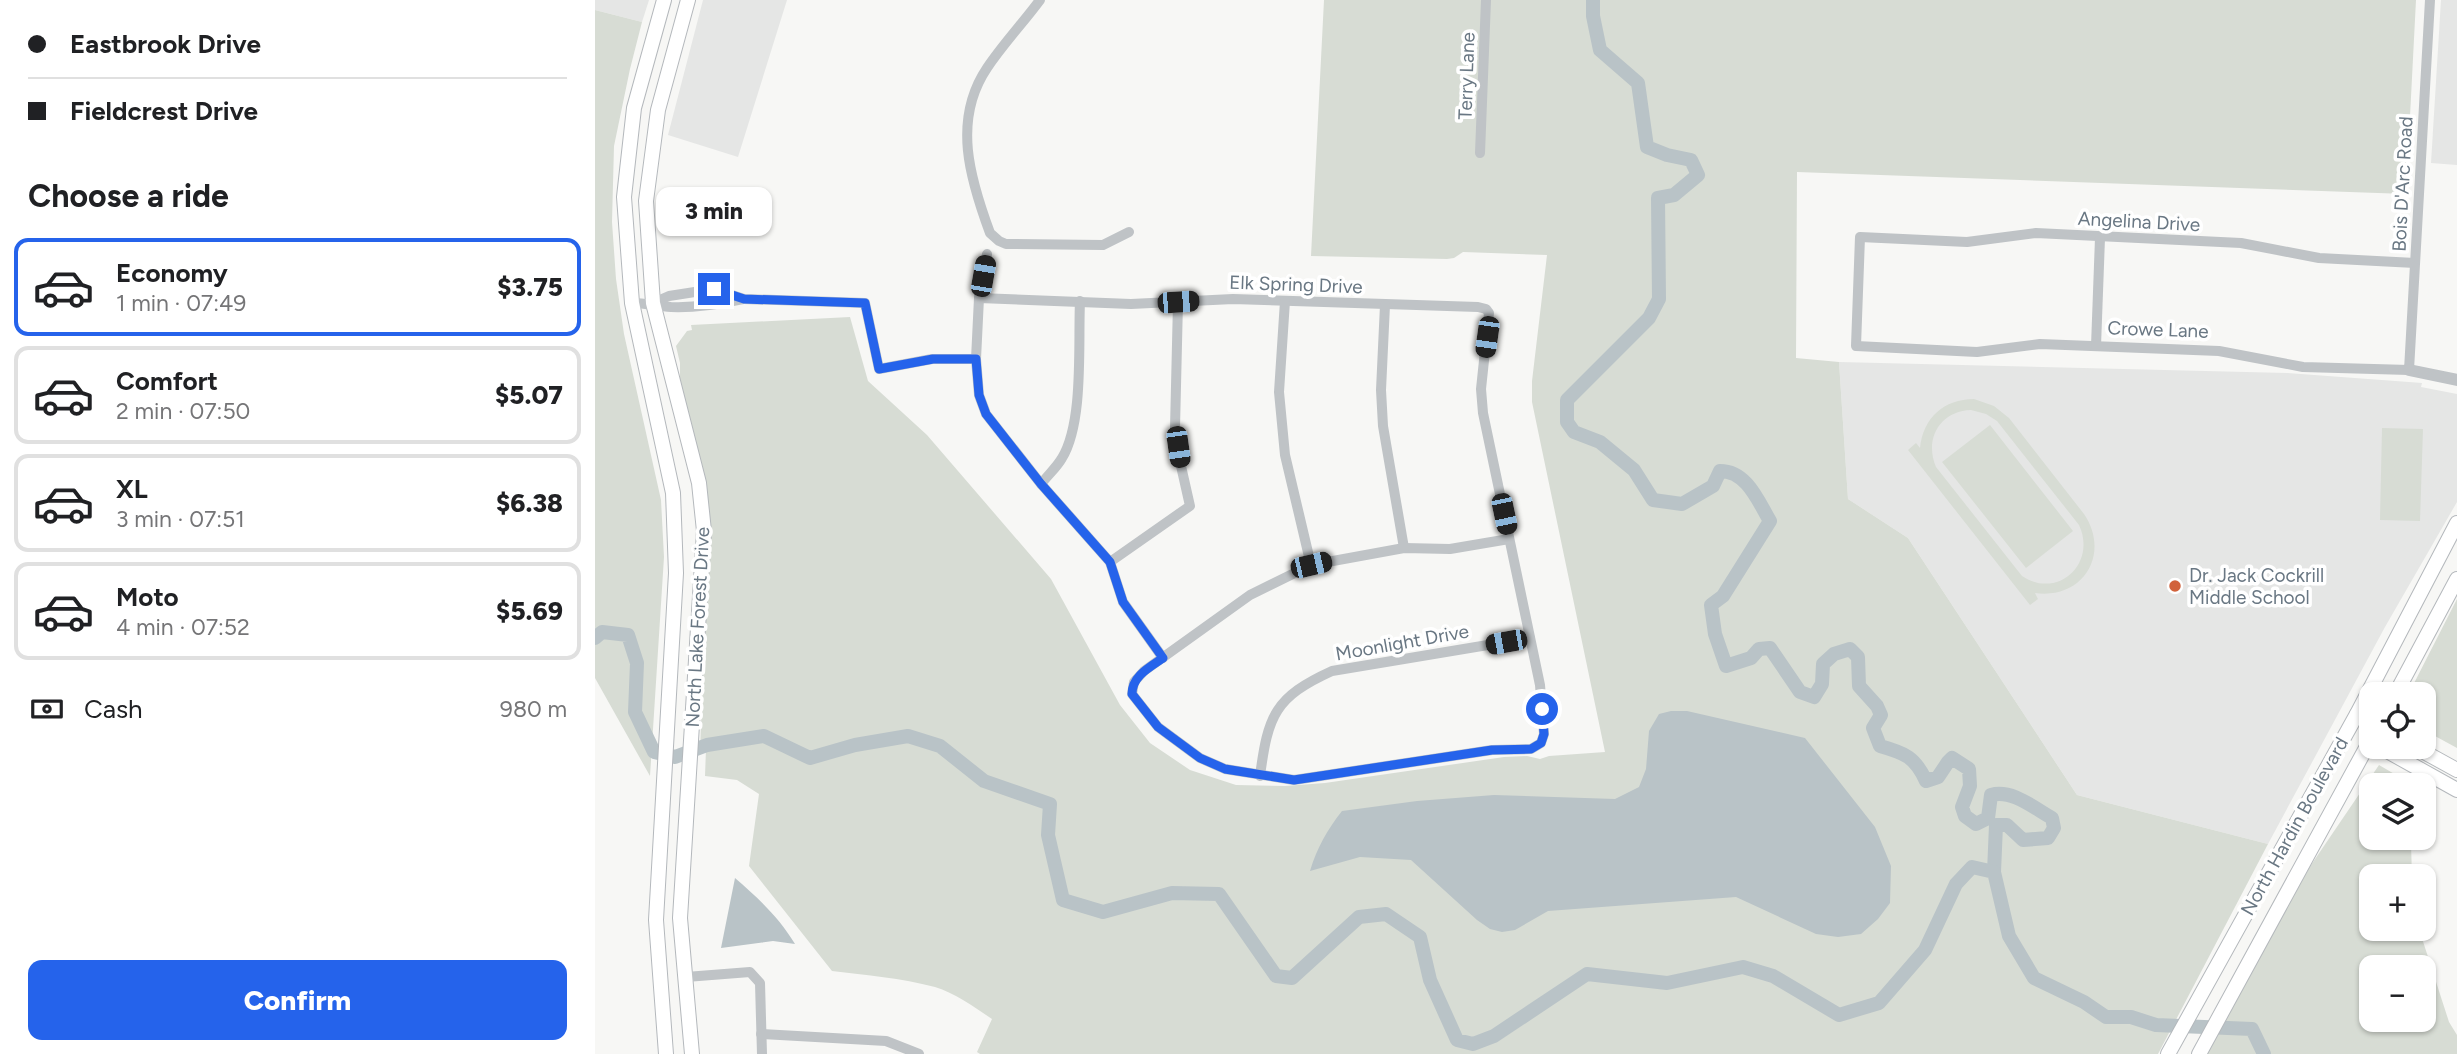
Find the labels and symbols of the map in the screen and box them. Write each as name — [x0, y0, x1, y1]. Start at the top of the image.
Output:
street label: Terry Lane — [1453, 32, 1480, 120]
street label: Bois D'Arc Road — [2387, 116, 2418, 252]
callout: 3 min — [656, 188, 772, 236]
street label: Angelina Drive — [2077, 207, 2201, 236]
car — [970, 253, 997, 299]
street label: Elk Spring Drive — [1229, 271, 1363, 298]
route end — [698, 273, 730, 305]
car — [1157, 290, 1200, 314]
car — [1474, 315, 1501, 359]
street label: Crowe Lane — [2107, 316, 2209, 343]
car — [1165, 425, 1192, 469]
car — [1490, 491, 1519, 537]
street label: North Lake Forest Drive — [681, 526, 714, 728]
car — [1289, 550, 1334, 580]
place label: Dr. Jack Cockrill Middle School — [2189, 564, 2324, 609]
marker: Dr. Jack Cockrill Middle School — [2167, 578, 2183, 594]
street label: Moonlight Drive — [1334, 619, 1470, 666]
car — [1484, 628, 1529, 656]
route start — [1526, 693, 1558, 725]
street label: North Hardin Boulevard — [2236, 733, 2353, 919]

